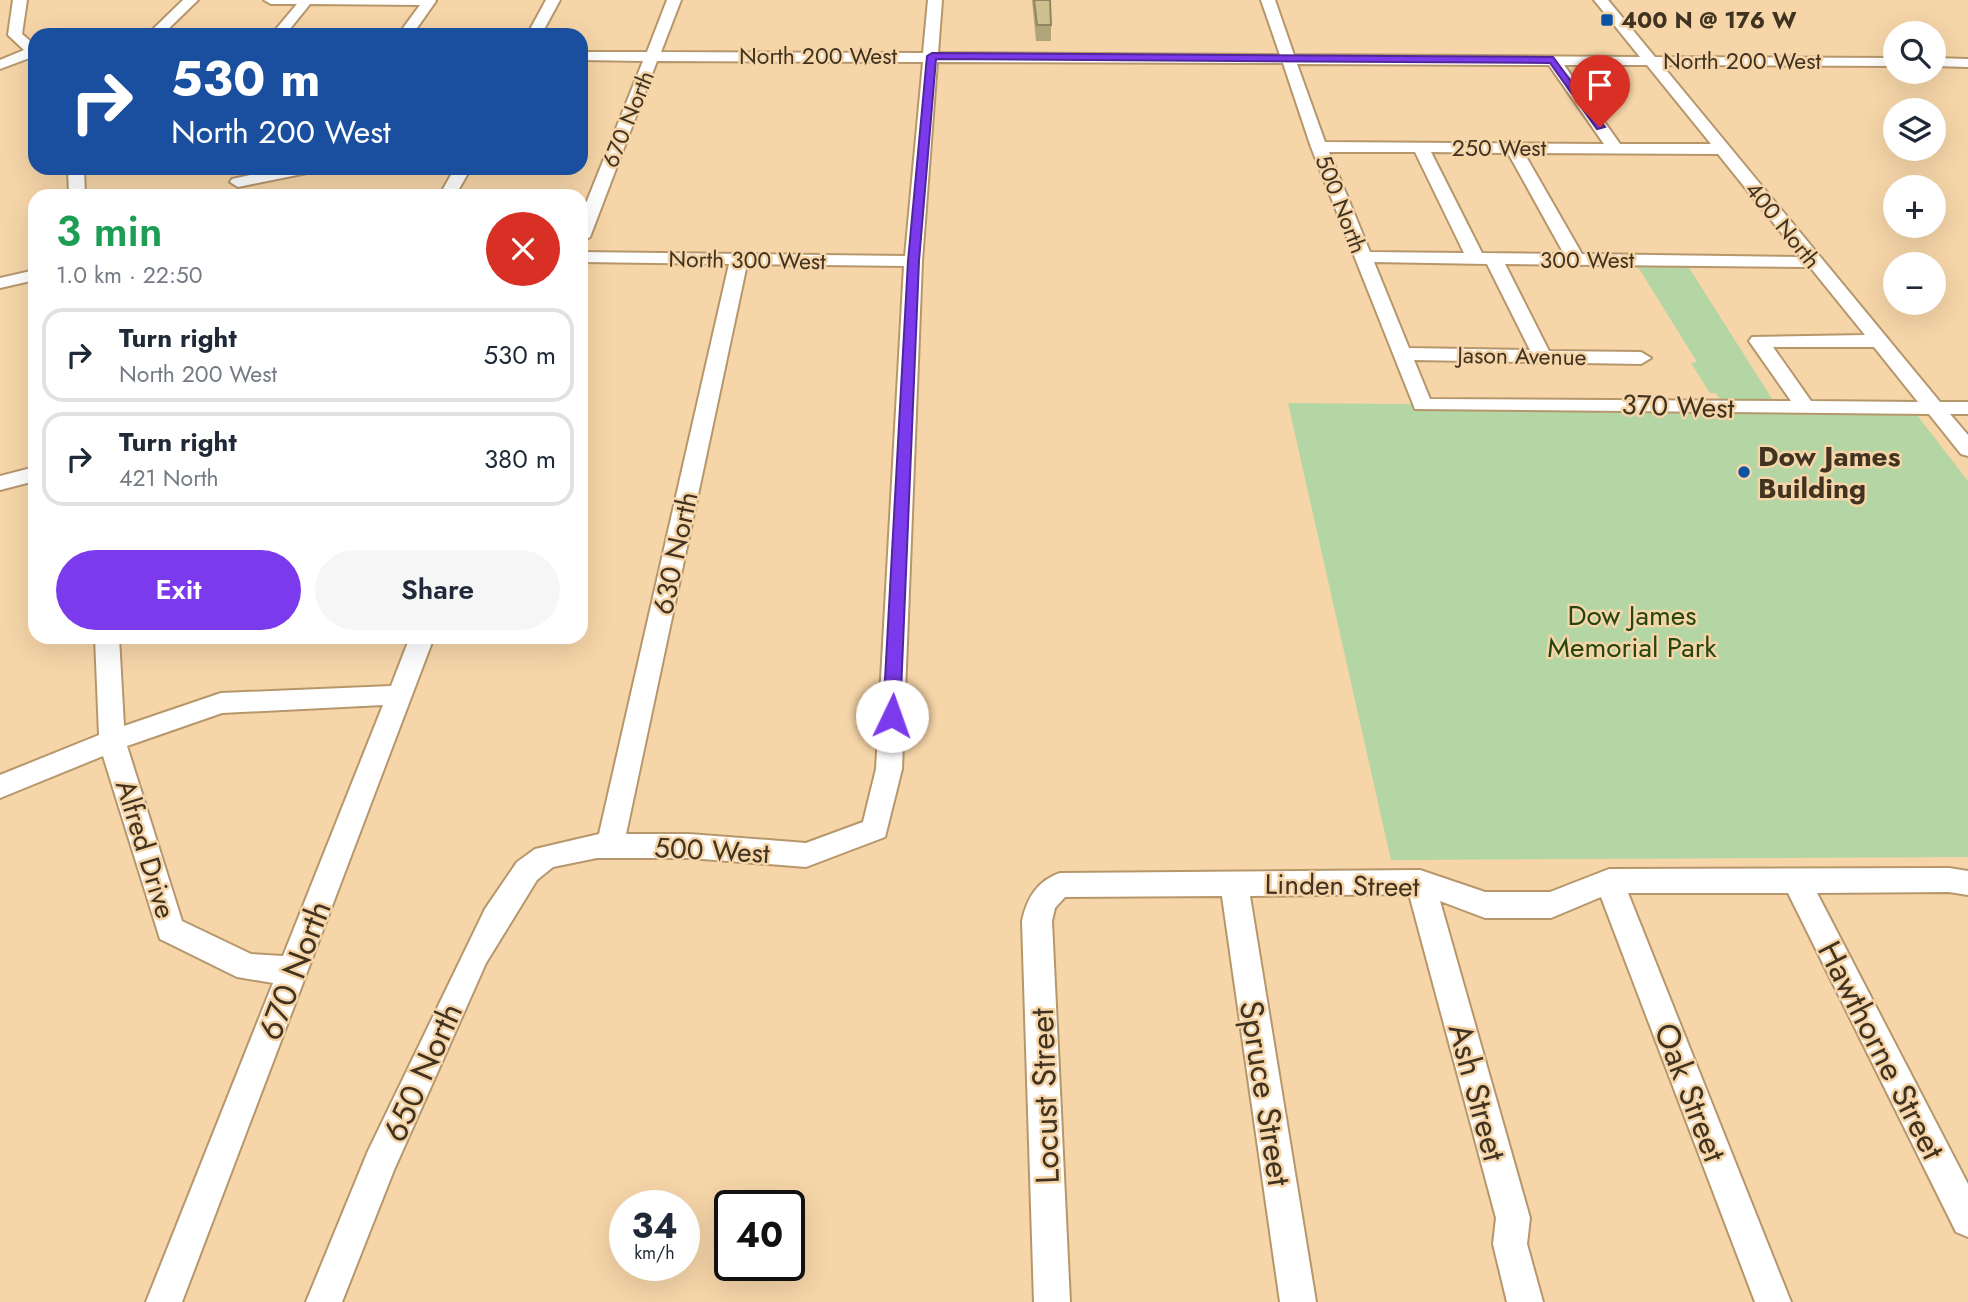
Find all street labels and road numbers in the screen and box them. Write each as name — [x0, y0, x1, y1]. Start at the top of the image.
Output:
street label: North 200 West — [739, 39, 897, 73]
street label: North 200 West — [1663, 44, 1821, 78]
street label: 670 North — [593, 65, 663, 173]
street label: 250 West — [1452, 131, 1547, 165]
street label: 500 North — [1307, 150, 1375, 258]
street label: 400 North — [1737, 174, 1829, 276]
street label: North 300 West — [668, 242, 826, 278]
street label: 300 West — [1540, 243, 1635, 277]
street label: Jason Avenue — [1454, 338, 1587, 374]
street label: 370 West — [1621, 384, 1735, 429]
street label: 630 North — [642, 488, 708, 618]
street label: Alfred Drive — [105, 775, 186, 924]
street label: 500 West — [653, 827, 771, 874]
street label: Linden Street — [1264, 864, 1420, 907]
street label: 670 North — [246, 894, 343, 1047]
street label: Hawthorne Street — [1806, 933, 1957, 1168]
street label: 650 North — [371, 995, 474, 1149]
street label: Spruce Street — [1228, 997, 1303, 1189]
street label: Locust Street — [1018, 1007, 1071, 1185]
street label: Oak Street — [1643, 1016, 1738, 1168]
street label: Ash Street — [1437, 1018, 1518, 1166]

